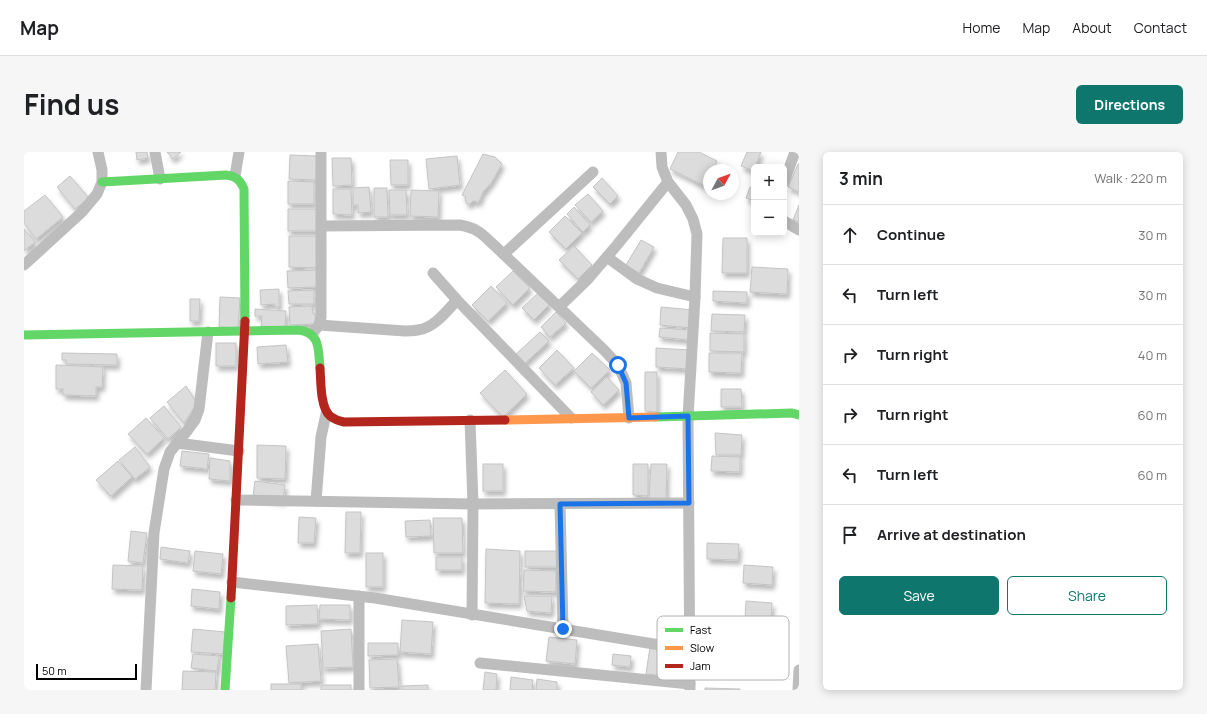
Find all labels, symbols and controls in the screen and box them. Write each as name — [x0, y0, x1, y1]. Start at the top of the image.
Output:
text: Map — [20, 15, 59, 41]
text: Home — [963, 18, 1000, 37]
text: Map — [1022, 18, 1050, 37]
text: About — [1072, 18, 1112, 37]
text: Contact — [1134, 18, 1187, 37]
text: Find us — [24, 85, 119, 123]
button: Directions — [1076, 85, 1183, 124]
north arrow — [703, 164, 739, 200]
map controls — [751, 164, 787, 236]
button: + — [751, 164, 787, 200]
text: 3 min — [839, 167, 883, 190]
text: Walk · 220 m — [1094, 169, 1167, 187]
button: − — [751, 200, 787, 236]
icon: ahead — [839, 224, 861, 246]
text: Continue — [877, 224, 945, 245]
text: 30 m — [1138, 226, 1167, 244]
icon: left — [839, 284, 861, 306]
text: Turn left — [877, 284, 939, 305]
text: 30 m — [1138, 286, 1167, 304]
icon: right — [839, 344, 861, 366]
text: Turn right — [877, 344, 948, 365]
text: 40 m — [1138, 346, 1167, 364]
route start — [609, 356, 627, 374]
icon: right — [839, 404, 861, 426]
text: Turn right — [877, 404, 948, 425]
text: 60 m — [1137, 406, 1167, 424]
icon: left — [839, 464, 861, 486]
text: Turn left — [877, 464, 939, 485]
text: 60 m — [1137, 466, 1167, 484]
icon: arrive — [839, 524, 861, 546]
text: Arrive at destination — [877, 524, 1026, 545]
button: Save — [839, 576, 999, 615]
button: Share — [1007, 576, 1167, 615]
legend — [657, 616, 789, 680]
route end — [554, 620, 572, 638]
text: Fast — [690, 622, 712, 637]
text: Slow — [690, 640, 715, 655]
text: Jam — [690, 658, 711, 673]
scale bar — [36, 662, 137, 681]
text: 50 m — [42, 663, 67, 678]

